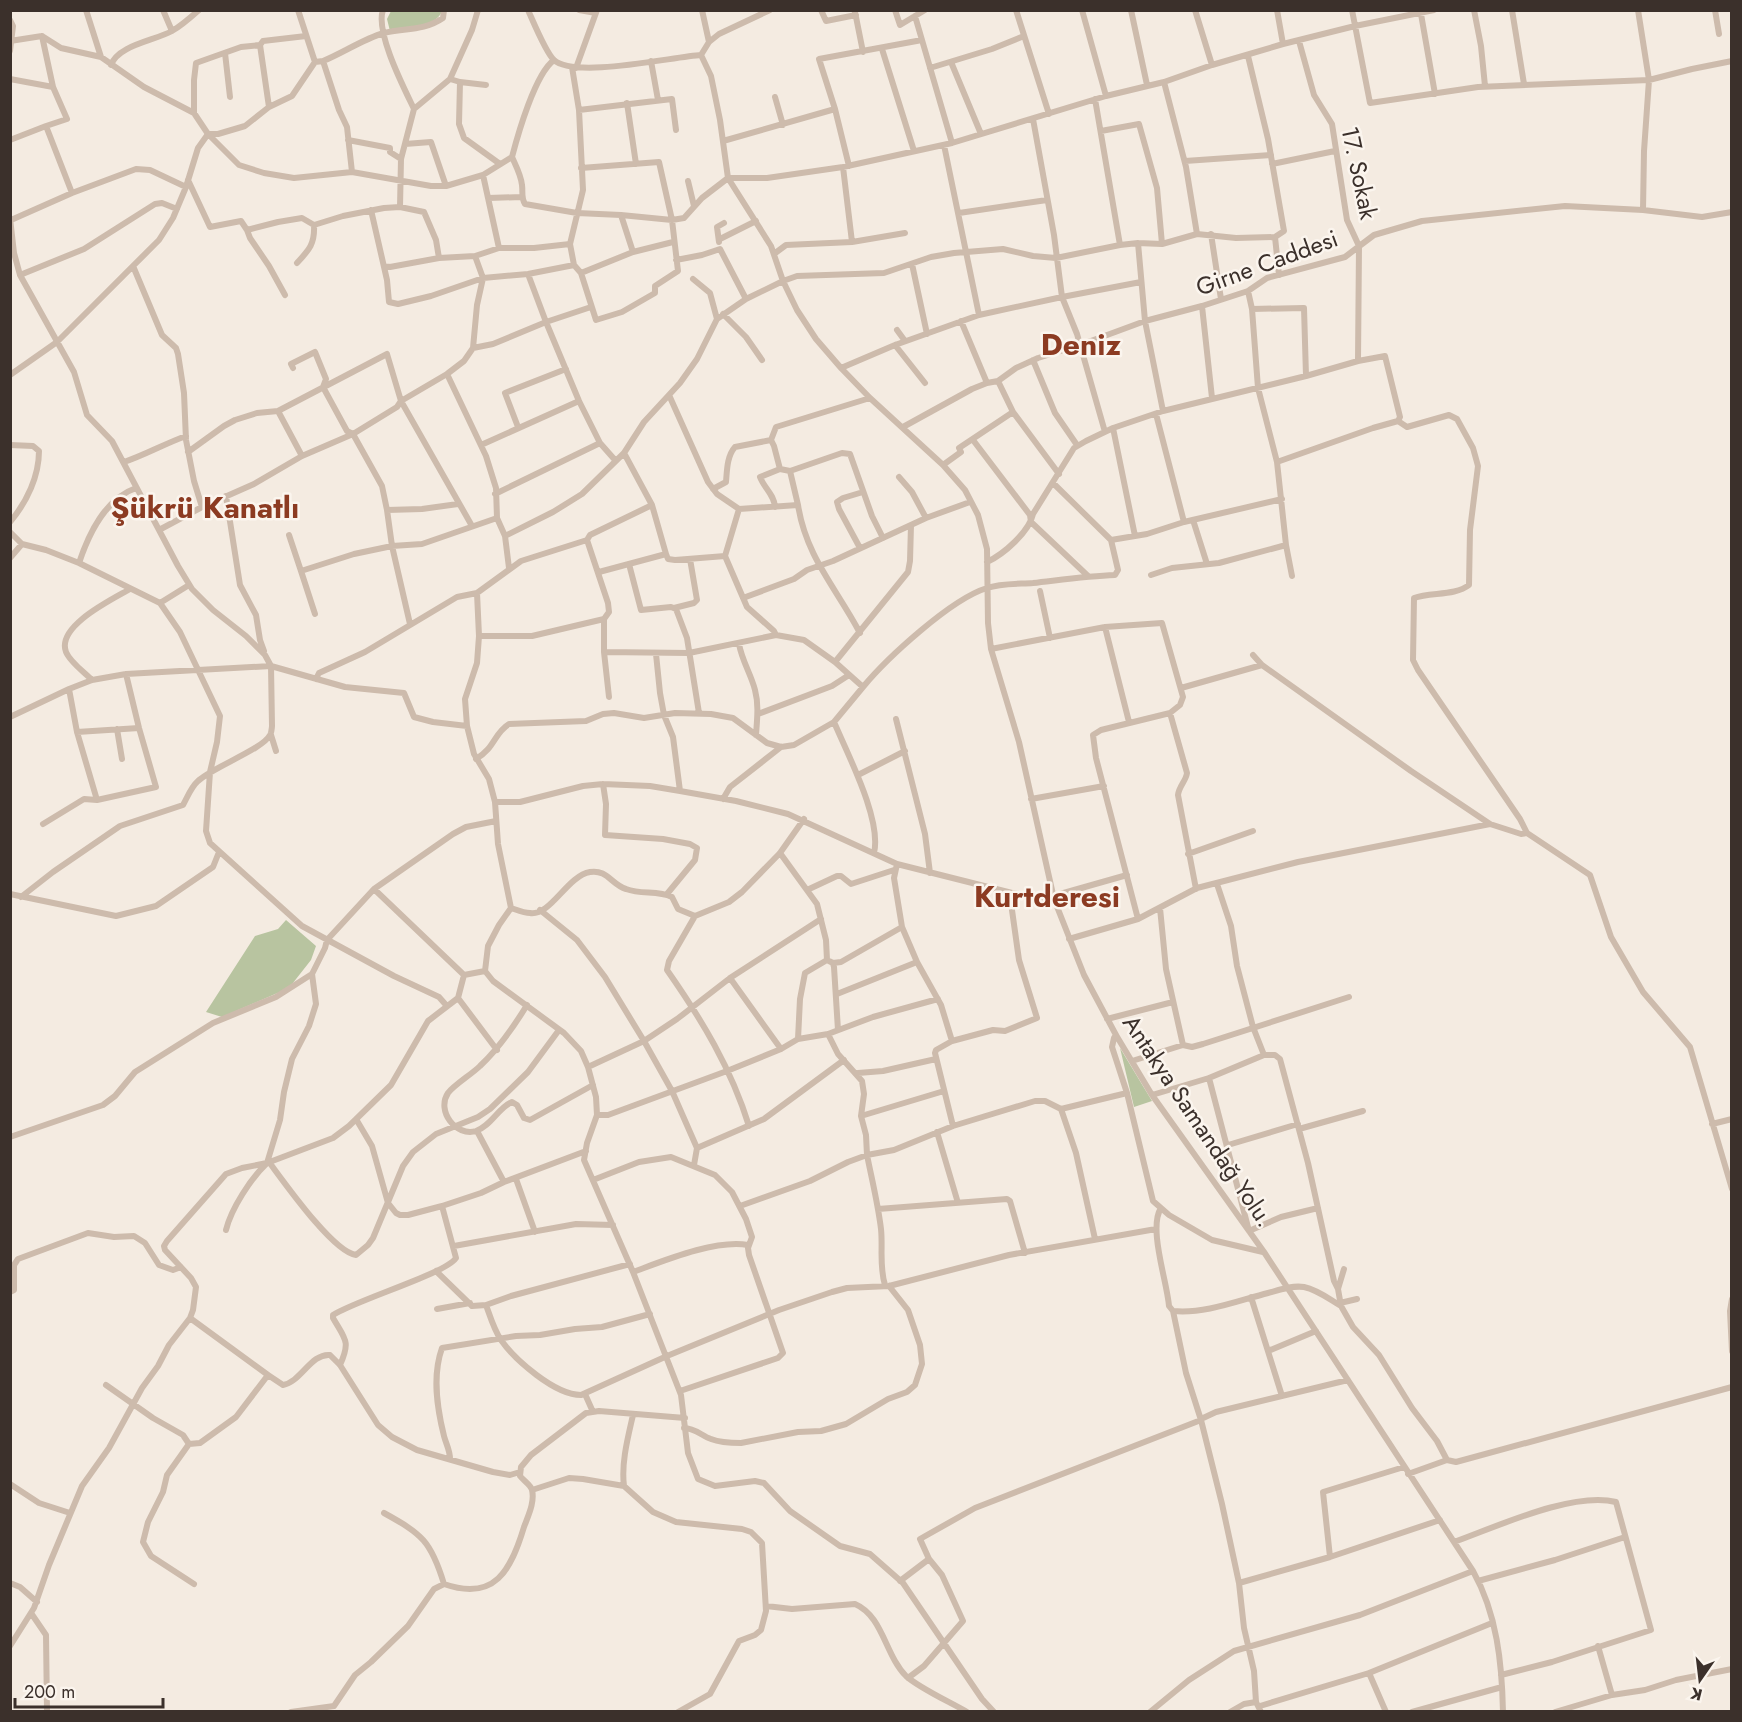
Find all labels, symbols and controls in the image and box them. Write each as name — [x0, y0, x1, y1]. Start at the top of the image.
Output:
street label: 17. Sokak — [1333, 123, 1387, 223]
street label: Girne Caddesi — [1191, 221, 1343, 304]
district label: Deniz — [1041, 323, 1122, 366]
district label: Şükrü Kanatlı — [111, 486, 299, 529]
district label: Kurtderesi — [974, 875, 1120, 918]
street label: Antakya Samandağ Yolu. — [1114, 1008, 1283, 1234]
north arrow — [1670, 1650, 1730, 1710]
scale bar — [15, 1671, 164, 1709]
text: 200 m — [24, 1679, 75, 1705]
text: K — [1687, 1681, 1705, 1707]

